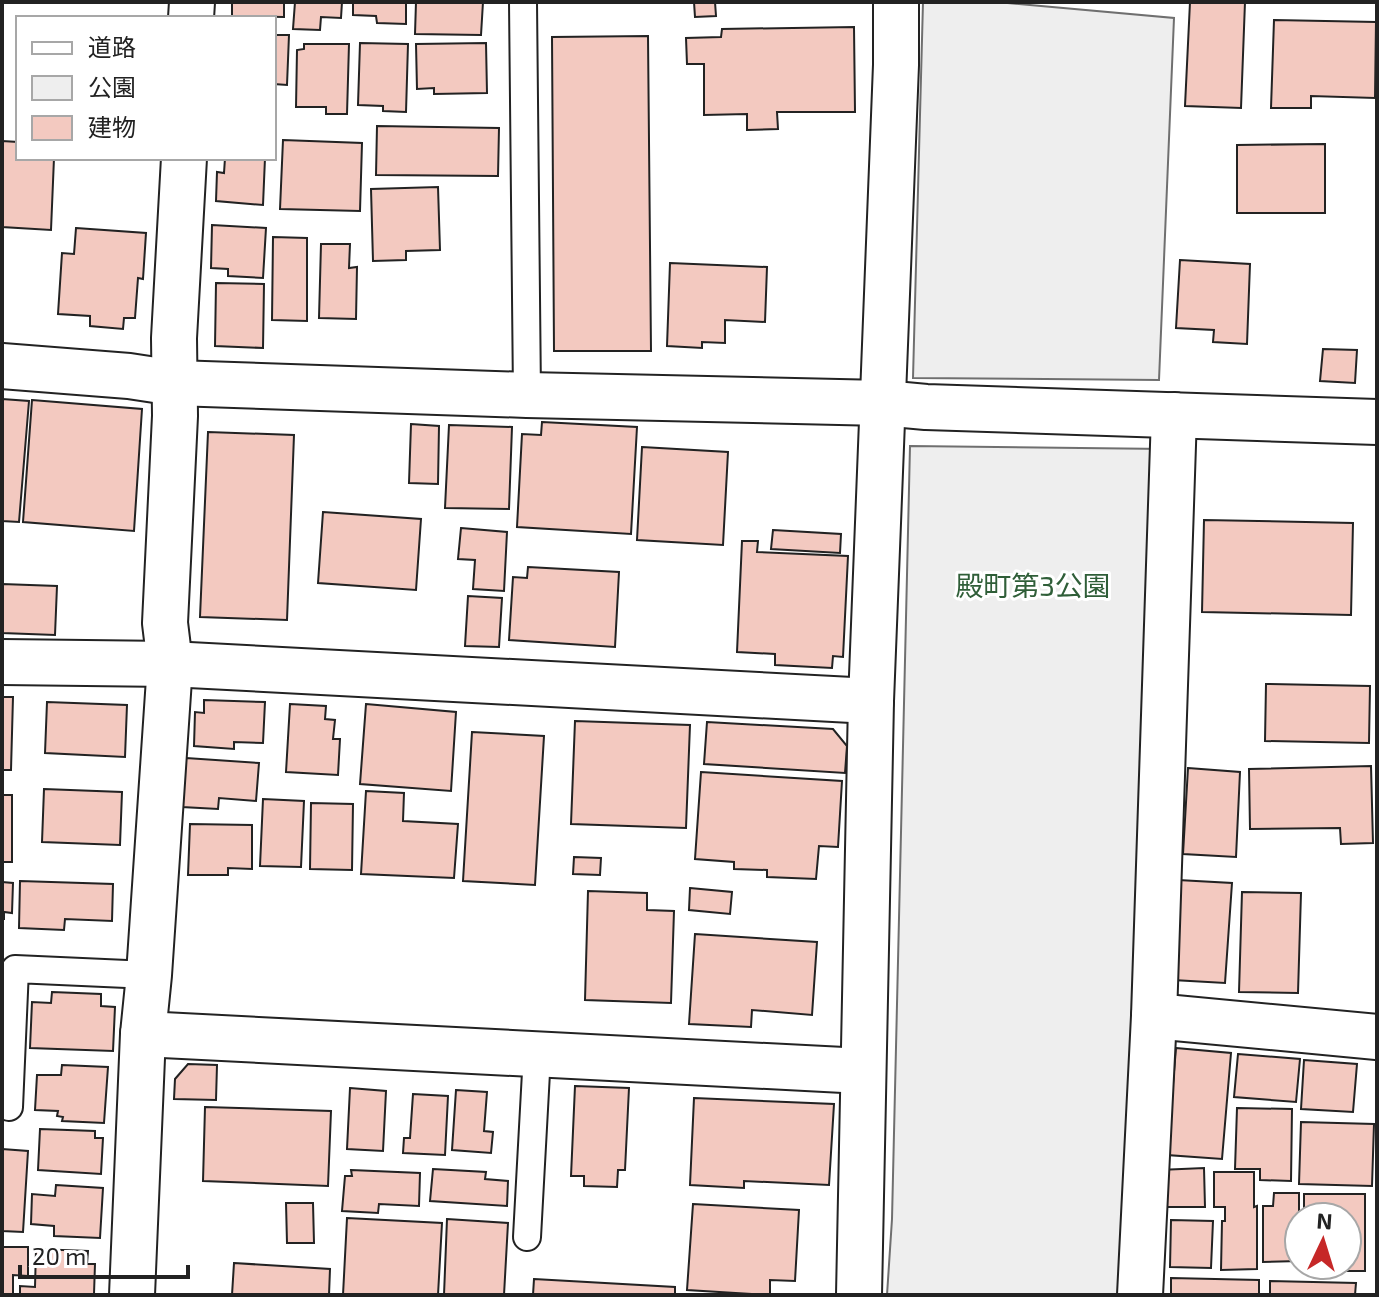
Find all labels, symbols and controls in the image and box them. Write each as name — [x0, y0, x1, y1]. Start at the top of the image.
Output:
legend — [16, 16, 276, 160]
text: 道路 — [88, 32, 136, 61]
text: 公園 — [88, 72, 136, 101]
text: 建物 — [88, 112, 136, 141]
park label: 殿町第3公園 — [955, 568, 1111, 602]
north arrow — [1283, 1201, 1363, 1281]
text: N — [1316, 1207, 1333, 1234]
scale bar — [20, 1229, 188, 1279]
text: 20 m — [32, 1241, 86, 1270]

